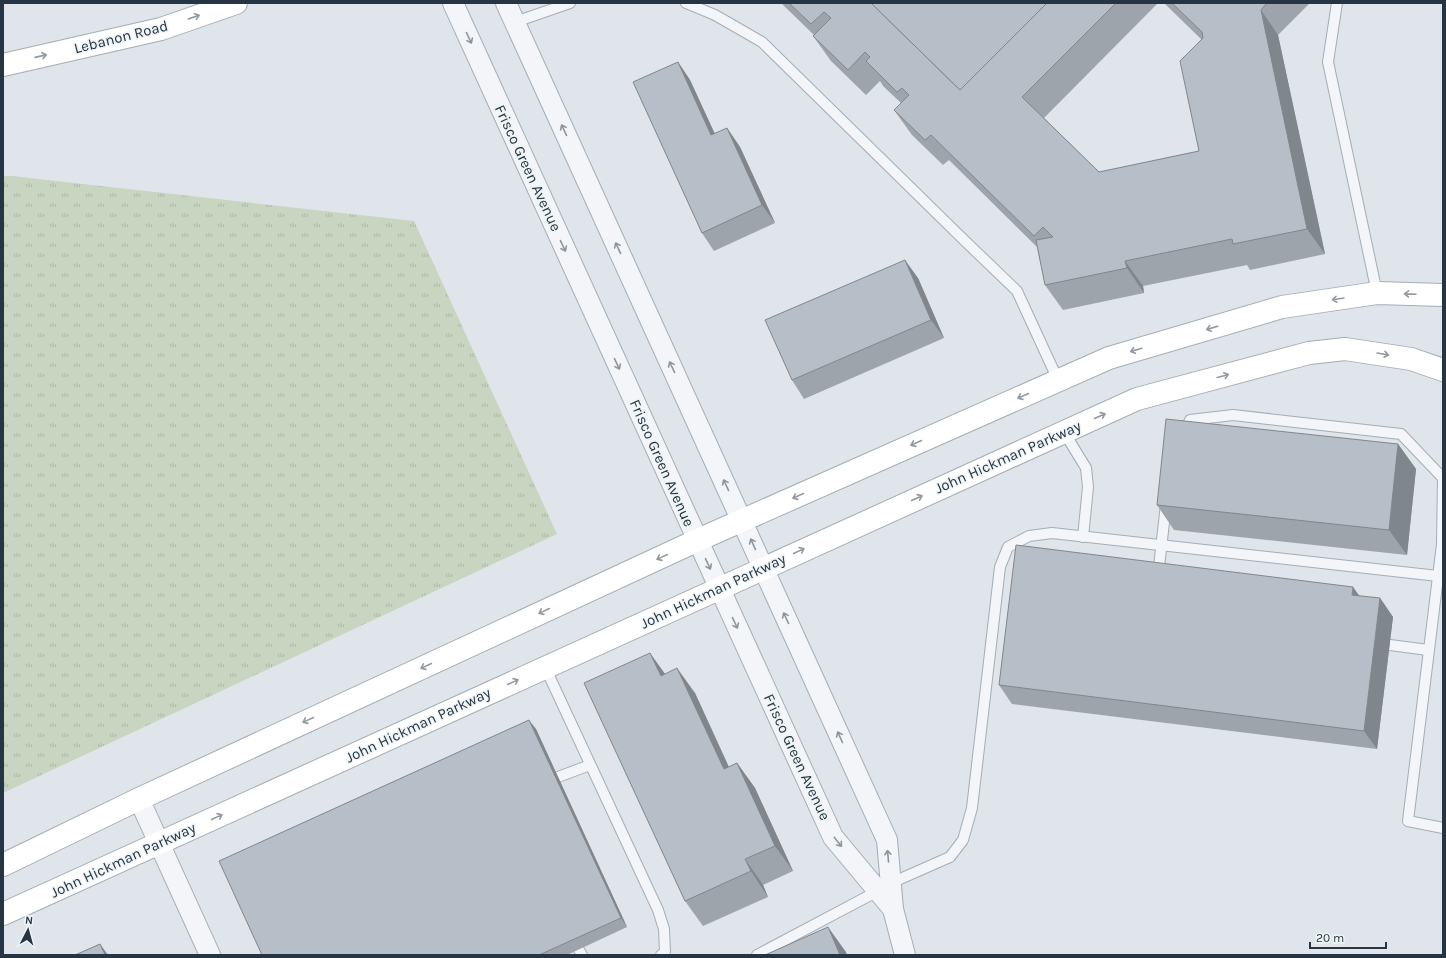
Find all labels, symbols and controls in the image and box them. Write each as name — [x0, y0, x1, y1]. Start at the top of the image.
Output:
one-way arrow — [188, 13, 200, 21]
street label: Lebanon Road — [72, 17, 170, 57]
one-way arrow — [466, 32, 473, 44]
one-way arrow — [34, 52, 47, 60]
street label: Frisco Green Avenue — [491, 102, 565, 234]
one-way arrow — [560, 125, 567, 137]
one-way arrow — [560, 240, 568, 252]
one-way arrow — [614, 243, 621, 255]
one-way arrow — [1404, 290, 1417, 298]
one-way arrow — [1332, 295, 1345, 303]
one-way arrow — [1206, 325, 1219, 332]
one-way arrow — [1129, 347, 1142, 354]
one-way arrow — [1377, 350, 1390, 358]
one-way arrow — [614, 358, 621, 370]
one-way arrow — [668, 361, 675, 373]
one-way arrow — [1216, 372, 1229, 379]
one-way arrow — [1017, 393, 1029, 400]
street label: Frisco Green Avenue — [626, 396, 698, 530]
one-way arrow — [1093, 412, 1105, 419]
street label: John Hickman Parkway — [932, 417, 1084, 497]
one-way arrow — [911, 440, 923, 447]
one-way arrow — [722, 479, 729, 491]
one-way arrow — [792, 493, 804, 500]
one-way arrow — [911, 494, 923, 501]
one-way arrow — [748, 538, 756, 550]
one-way arrow — [792, 547, 804, 554]
street label: John Hickman Parkway — [638, 549, 788, 633]
one-way arrow — [656, 554, 668, 561]
one-way arrow — [705, 558, 712, 570]
one-way arrow — [539, 608, 551, 615]
one-way arrow — [782, 613, 789, 625]
one-way arrow — [732, 617, 739, 629]
one-way arrow — [421, 663, 433, 670]
one-way arrow — [507, 678, 519, 685]
street label: John Hickman Parkway — [343, 683, 493, 767]
street label: Frisco Green Avenue — [760, 691, 834, 823]
one-way arrow — [303, 717, 315, 725]
one-way arrow — [836, 731, 843, 743]
one-way arrow — [210, 813, 222, 820]
street label: John Hickman Parkway — [48, 818, 198, 902]
one-way arrow — [833, 837, 842, 848]
one-way arrow — [885, 850, 892, 863]
north arrow — [8, 910, 48, 950]
text: N — [24, 914, 34, 927]
scale bar — [1310, 924, 1386, 950]
text: 20 m — [1316, 931, 1344, 945]

